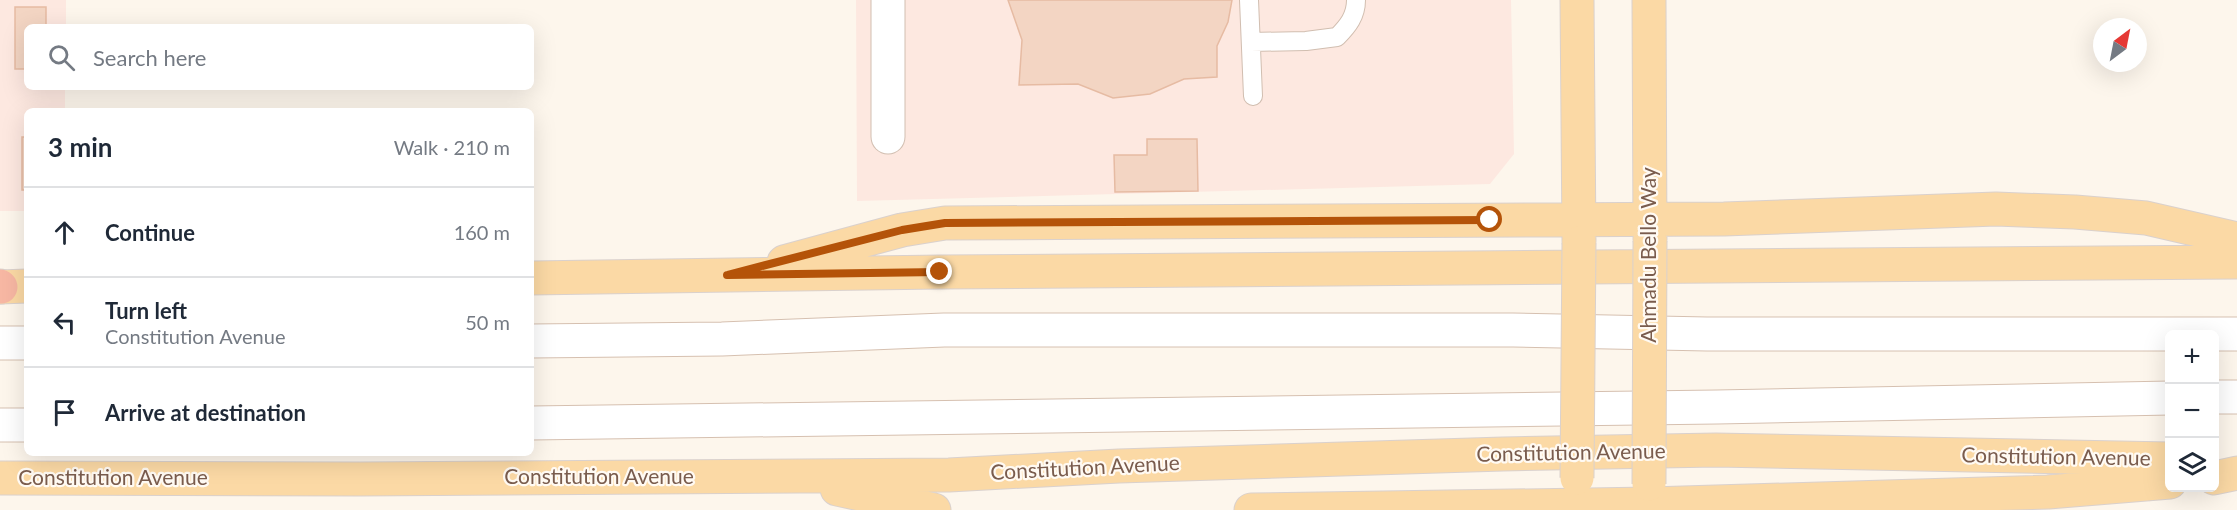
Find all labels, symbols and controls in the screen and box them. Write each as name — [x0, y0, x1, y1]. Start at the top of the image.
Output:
north arrow — [2093, 18, 2147, 72]
search box — [24, 24, 534, 90]
icon: search — [45, 41, 78, 74]
text: Search here — [93, 44, 206, 71]
text: 3 min — [48, 131, 112, 163]
text: Walk · 210 m — [394, 135, 510, 159]
street label: Ahmadu Bello Way — [1635, 167, 1660, 343]
route start — [1476, 206, 1502, 232]
icon: ahead — [48, 216, 81, 249]
text: Continue — [105, 219, 195, 246]
text: 160 m — [454, 220, 510, 244]
route end — [926, 258, 952, 284]
text: Turn left — [105, 297, 187, 324]
icon: left — [48, 306, 81, 339]
text: 50 m — [465, 310, 510, 334]
text: Constitution Avenue — [105, 324, 285, 348]
map controls — [2165, 330, 2219, 492]
button: + — [2165, 330, 2219, 384]
button: − — [2165, 384, 2219, 438]
icon: arrive — [48, 396, 81, 429]
text: Arrive at destination — [105, 399, 306, 426]
street label: Constitution Avenue — [1476, 437, 1666, 466]
button: layers — [2165, 438, 2219, 492]
street label: Constitution Avenue — [1961, 441, 2151, 470]
street label: Constitution Avenue — [990, 449, 1180, 484]
street label: Constitution Avenue — [504, 463, 694, 488]
street label: Constitution Avenue — [18, 464, 208, 489]

